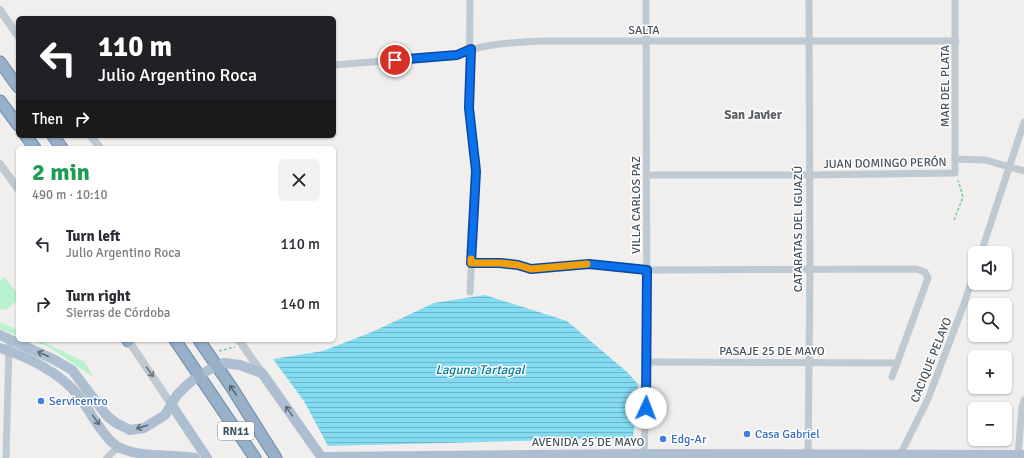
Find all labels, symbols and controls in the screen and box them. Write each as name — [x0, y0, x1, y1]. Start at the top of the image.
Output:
street label: SALTA — [628, 23, 660, 38]
text: 110 m — [98, 30, 172, 64]
icon: left — [32, 32, 84, 84]
pin — [378, 43, 412, 77]
street label: MAR DEL PLATA — [938, 44, 953, 127]
icon: arrive — [384, 49, 406, 71]
text: Julio Argentino Roca — [98, 64, 257, 86]
district label: San Javier — [724, 107, 783, 123]
icon: right — [71, 108, 93, 130]
text: Then — [32, 110, 63, 128]
street label: JUAN DOMINGO PERÓN — [823, 155, 947, 172]
street label: VILLA CARLOS PAZ — [629, 156, 644, 254]
text: 2 min — [32, 157, 90, 187]
button: close — [278, 159, 320, 201]
street label: CATARATAS DEL IGUAZÚ — [791, 166, 806, 292]
text: 490 m · 10:10 — [32, 187, 108, 203]
text: Turn left — [66, 227, 120, 245]
icon: left — [32, 233, 54, 255]
text: 110 m — [280, 235, 320, 253]
text: Julio Argentino Roca — [66, 245, 181, 261]
map controls — [968, 246, 1012, 446]
button: sound — [968, 246, 1012, 290]
text: Turn right — [66, 287, 131, 305]
icon: right — [32, 293, 54, 315]
text: 140 m — [280, 295, 320, 313]
button: search — [968, 298, 1012, 342]
text: Sierras de Córdoba — [66, 305, 170, 321]
street label: CACIQUE PELAYO — [908, 315, 955, 405]
street label: PASAJE 25 DE MAYO — [719, 344, 825, 359]
one-way arrow — [38, 350, 50, 358]
button: + — [968, 350, 1012, 394]
water label: Laguna Tartagal — [435, 362, 526, 378]
one-way arrow — [146, 366, 154, 377]
one-way arrow — [229, 385, 237, 396]
position arrow — [625, 387, 667, 429]
place label: Servicentro — [49, 394, 108, 409]
marker: Servicentro — [36, 396, 46, 406]
button: − — [968, 402, 1012, 446]
one-way arrow — [285, 406, 293, 417]
one-way arrow — [92, 415, 100, 426]
road number: RN11 — [218, 422, 254, 440]
one-way arrow — [136, 424, 149, 431]
place label: Casa Gabriel — [755, 427, 820, 442]
marker: Casa Gabriel — [742, 429, 752, 439]
place label: Edg-Ar — [671, 432, 707, 447]
marker: Edg-Ar — [658, 434, 668, 444]
street label: AVENIDA 25 DE MAYO — [532, 435, 644, 450]

